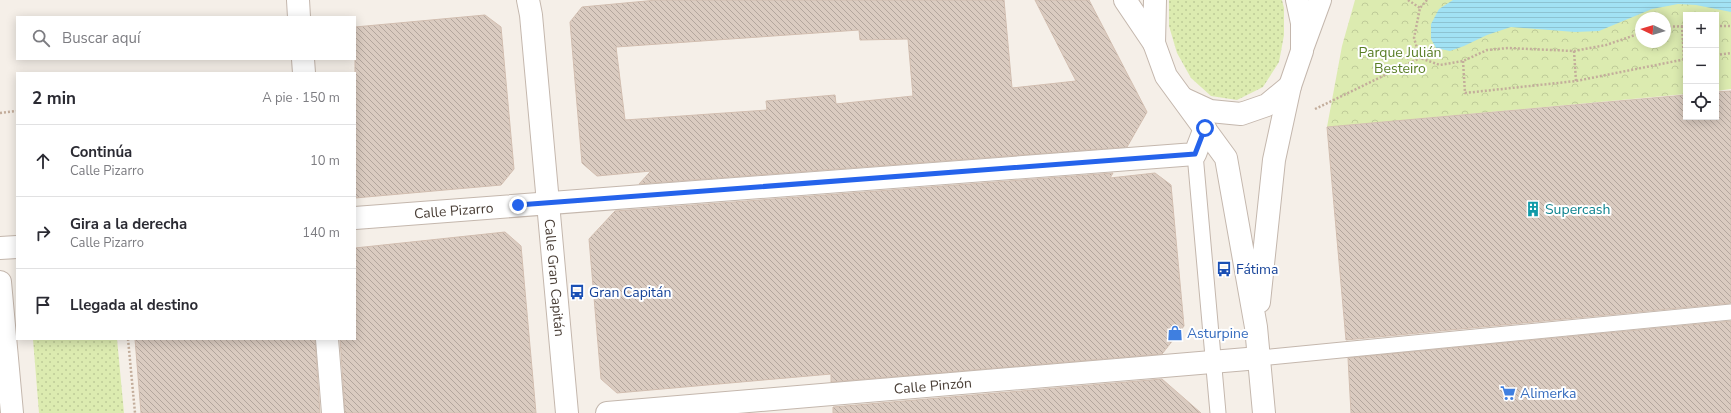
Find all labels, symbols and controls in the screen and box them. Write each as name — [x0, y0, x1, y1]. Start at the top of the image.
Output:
north arrow — [1635, 12, 1671, 48]
map controls — [1683, 12, 1719, 120]
button: + — [1683, 12, 1719, 48]
search box — [16, 16, 356, 60]
icon: search — [30, 27, 52, 49]
text: Buscar aquí — [62, 28, 140, 48]
park label: Parque Julián Besteiro — [1358, 43, 1442, 78]
button: − — [1683, 48, 1719, 84]
button: locate — [1683, 84, 1719, 120]
text: 2 min — [32, 87, 76, 110]
text: A pie · 150 m — [262, 89, 340, 107]
route start — [1196, 119, 1214, 137]
text: Continúa — [70, 142, 132, 162]
icon: ahead — [32, 150, 54, 172]
text: 10 m — [310, 152, 340, 170]
text: Calle Pizarro — [70, 162, 144, 180]
route end — [509, 196, 527, 214]
street label: Calle Pizarro — [413, 198, 494, 223]
building icon: Supercash — [1524, 200, 1542, 218]
place label: Supercash — [1545, 200, 1611, 219]
text: Gira a la derecha — [70, 214, 187, 234]
street label: Calle Gran Capitán — [540, 218, 570, 337]
icon: right — [32, 222, 54, 244]
text: 140 m — [302, 224, 340, 242]
text: Calle Pizarro — [70, 234, 144, 252]
bus stop icon: Fátima — [1215, 260, 1233, 278]
place label: Fátima — [1236, 260, 1278, 279]
bus stop icon: Gran Capitán — [568, 283, 586, 301]
place label: Gran Capitán — [589, 283, 671, 302]
icon: arrive — [32, 294, 54, 316]
text: Llegada al destino — [70, 295, 198, 315]
shop icon: Asturpine — [1166, 324, 1184, 342]
place label: Asturpine — [1187, 324, 1248, 343]
street label: Calle Pinzón — [893, 373, 973, 398]
supermarket icon: Alimerka — [1499, 384, 1517, 402]
place label: Alimerka — [1520, 384, 1576, 403]

